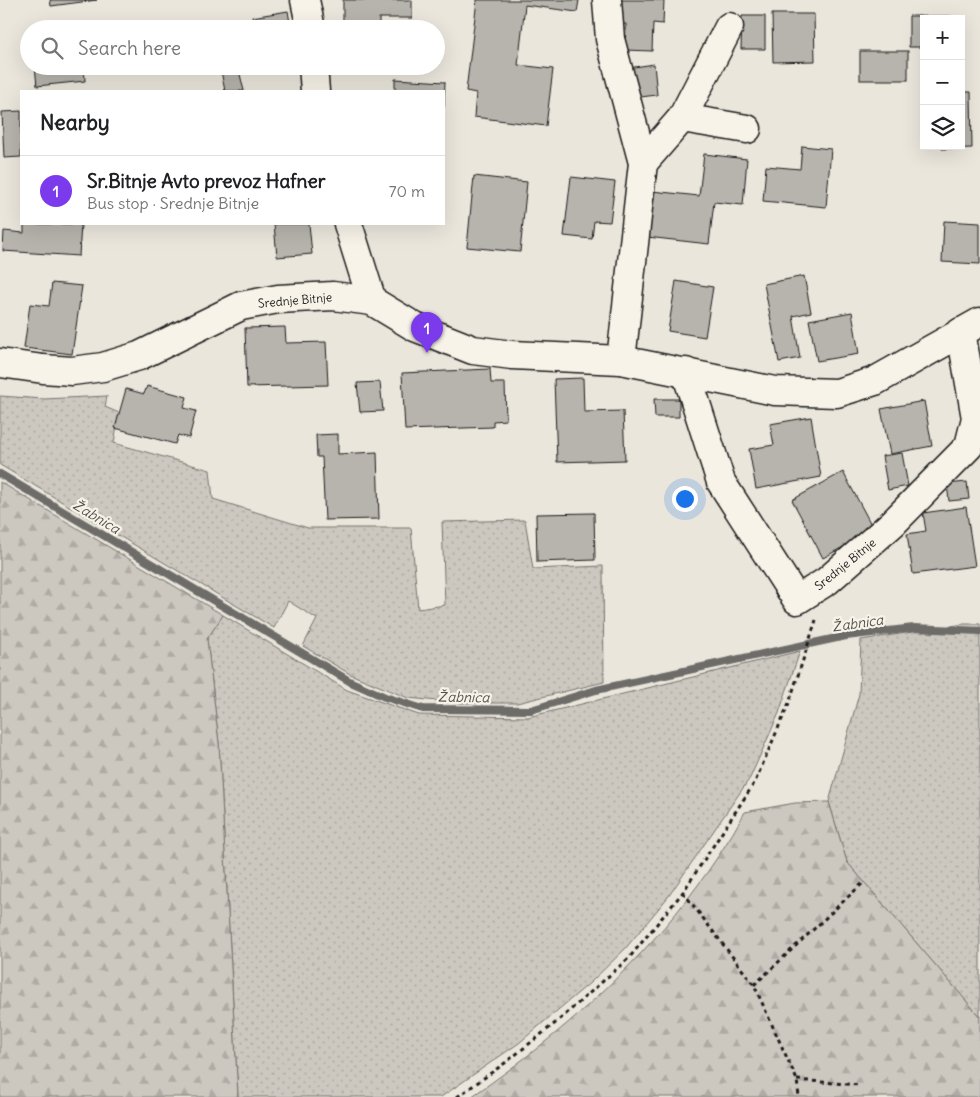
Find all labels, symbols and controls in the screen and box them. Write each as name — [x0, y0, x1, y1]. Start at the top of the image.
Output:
map controls — [920, 15, 965, 150]
button: + — [920, 15, 965, 60]
search box — [20, 20, 445, 75]
icon: search — [38, 34, 66, 62]
text: Search here — [78, 36, 181, 60]
button: − — [920, 60, 965, 105]
button: layers — [920, 105, 965, 150]
text: Nearby — [40, 109, 110, 136]
text: Sr.Bitnje Avto prevoz Hafner — [87, 169, 325, 193]
text: 1 — [53, 181, 59, 201]
text: 70 m — [389, 181, 425, 201]
text: Bus stop · Srednje Bitnje — [87, 193, 259, 213]
street label: Srednje Bitnje — [257, 289, 333, 311]
pin: 1 — [411, 312, 443, 353]
your location — [672, 486, 698, 512]
water label: Žabnica — [70, 496, 124, 538]
street label: Srednje Bitnje — [811, 535, 879, 593]
water label: Žabnica — [831, 610, 885, 636]
water label: Žabnica — [438, 688, 490, 706]

